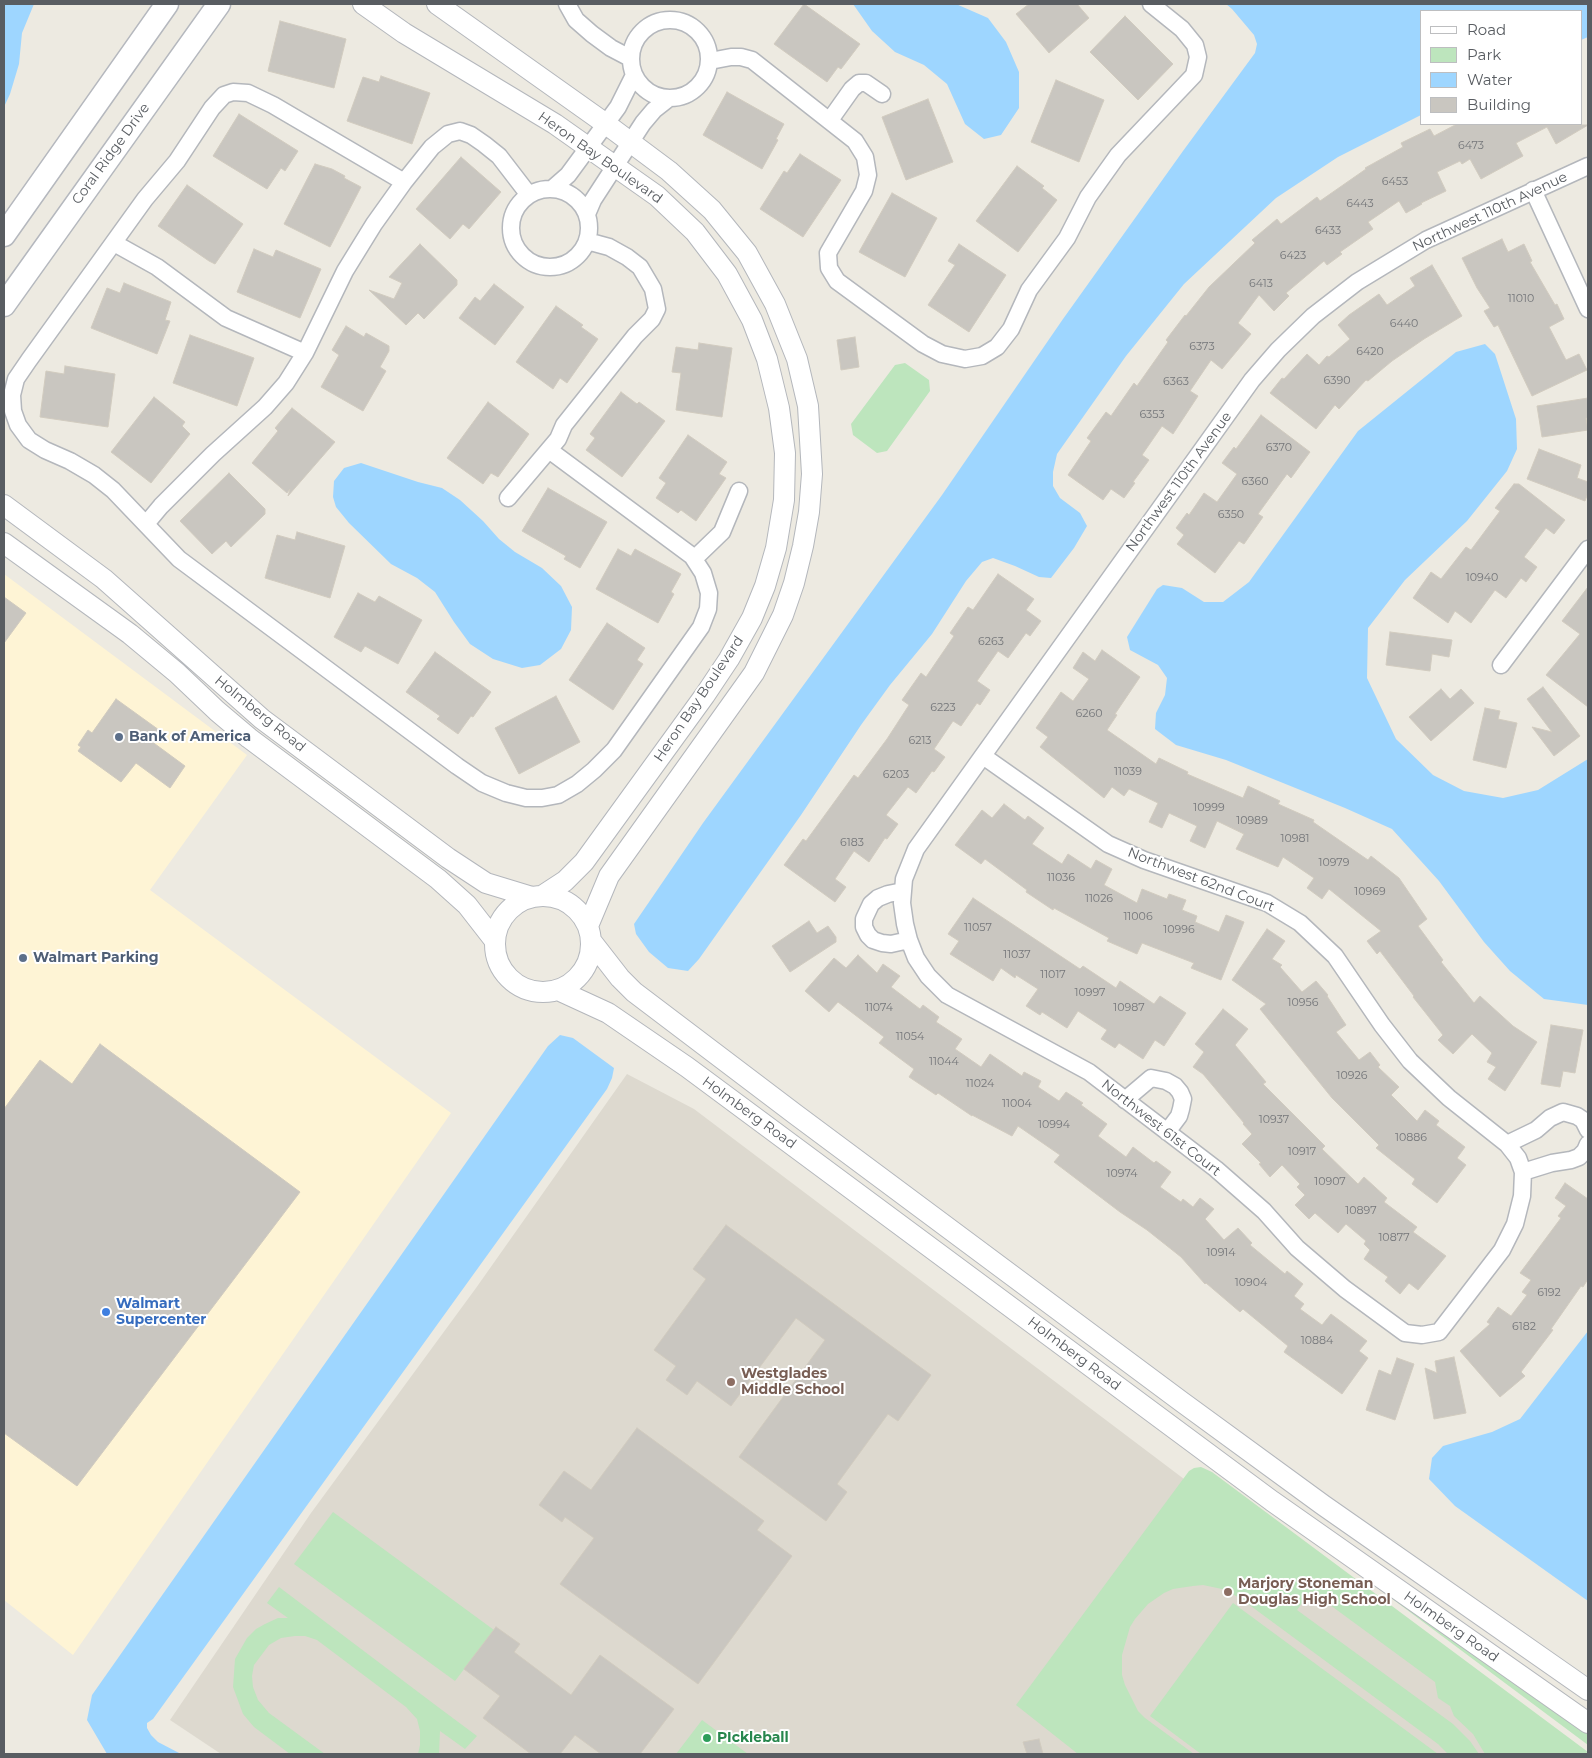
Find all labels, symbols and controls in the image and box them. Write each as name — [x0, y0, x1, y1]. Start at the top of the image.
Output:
legend — [1420, 10, 1582, 125]
text: Road — [1467, 20, 1506, 39]
text: Park — [1467, 45, 1501, 64]
text: Water — [1467, 70, 1513, 89]
text: Building — [1467, 95, 1531, 114]
street label: Coral Ridge Drive — [69, 100, 153, 208]
street label: Heron Bay Boulevard — [534, 109, 666, 207]
house number: 6473 — [1458, 139, 1484, 153]
street label: Northwest 110th Avenue — [1410, 169, 1570, 255]
house number: 6453 — [1382, 175, 1408, 189]
house number: 6443 — [1346, 197, 1374, 211]
house number: 6433 — [1315, 224, 1341, 238]
house number: 6423 — [1280, 249, 1306, 263]
house number: 6413 — [1249, 277, 1273, 291]
house number: 11010 — [1508, 292, 1534, 306]
house number: 6440 — [1390, 317, 1418, 331]
house number: 6373 — [1189, 340, 1215, 354]
house number: 6420 — [1356, 345, 1384, 359]
house number: 6390 — [1324, 374, 1350, 388]
house number: 6363 — [1163, 375, 1189, 389]
house number: 6353 — [1139, 408, 1165, 422]
street label: Northwest 110th Avenue — [1123, 409, 1235, 555]
house number: 6370 — [1266, 441, 1292, 455]
house number: 6360 — [1242, 475, 1268, 489]
house number: 6350 — [1218, 508, 1244, 522]
house number: 10940 — [1466, 571, 1498, 585]
street label: Heron Bay Boulevard — [651, 633, 747, 765]
house number: 6263 — [978, 635, 1004, 649]
street label: Holmberg Road — [211, 672, 309, 756]
house number: 6223 — [930, 701, 956, 715]
house number: 6260 — [1076, 707, 1102, 721]
place label: Bank of America — [129, 729, 251, 745]
marker: Bank of America — [113, 731, 125, 743]
house number: 6213 — [908, 734, 932, 748]
house number: 11039 — [1114, 765, 1142, 779]
house number: 6203 — [883, 768, 909, 782]
house number: 10999 — [1193, 801, 1225, 815]
house number: 10989 — [1236, 814, 1268, 828]
house number: 10981 — [1281, 832, 1309, 846]
house number: 6183 — [840, 836, 864, 850]
street label: Northwest 62nd Court — [1125, 844, 1277, 916]
house number: 10979 — [1318, 856, 1350, 870]
house number: 11036 — [1047, 871, 1075, 885]
house number: 10969 — [1354, 885, 1386, 899]
house number: 11026 — [1085, 892, 1113, 906]
house number: 11006 — [1123, 910, 1153, 924]
house number: 11057 — [964, 921, 992, 935]
house number: 10996 — [1163, 923, 1195, 937]
house number: 11037 — [1003, 948, 1031, 962]
place label: Walmart Parking — [33, 950, 159, 966]
marker: Walmart Parking — [17, 952, 29, 964]
house number: 11017 — [1040, 968, 1066, 982]
house number: 10997 — [1074, 986, 1106, 1000]
house number: 10956 — [1288, 996, 1318, 1010]
house number: 11074 — [865, 1001, 893, 1015]
house number: 10987 — [1113, 1001, 1145, 1015]
house number: 11054 — [896, 1030, 924, 1044]
house number: 11044 — [929, 1055, 959, 1069]
house number: 10926 — [1337, 1069, 1367, 1083]
street label: Holmberg Road — [699, 1073, 799, 1153]
street label: Northwest 61st Court — [1098, 1076, 1224, 1180]
house number: 11024 — [966, 1077, 994, 1091]
house number: 11004 — [1002, 1097, 1032, 1111]
house number: 10937 — [1259, 1113, 1289, 1127]
house number: 10994 — [1038, 1118, 1070, 1132]
house number: 10886 — [1395, 1131, 1427, 1145]
house number: 10917 — [1288, 1145, 1316, 1159]
house number: 10974 — [1107, 1167, 1137, 1181]
house number: 10907 — [1314, 1175, 1346, 1189]
house number: 10897 — [1345, 1204, 1377, 1218]
house number: 10877 — [1378, 1231, 1410, 1245]
house number: 10914 — [1206, 1246, 1236, 1260]
house number: 10904 — [1235, 1276, 1267, 1290]
house number: 6192 — [1537, 1286, 1561, 1300]
place label: Walmart Supercenter — [116, 1296, 206, 1328]
marker: Walmart Supercenter — [100, 1306, 112, 1318]
street label: Holmberg Road — [1024, 1314, 1124, 1394]
house number: 6182 — [1512, 1320, 1536, 1334]
house number: 10884 — [1301, 1334, 1333, 1348]
place label: Westglades Middle School — [741, 1366, 844, 1398]
marker: Westglades Middle School — [725, 1376, 737, 1388]
place label: Marjory Stoneman Douglas High School — [1238, 1576, 1391, 1608]
marker: Marjory Stoneman Douglas High School — [1222, 1586, 1234, 1598]
street label: Holmberg Road — [1400, 1588, 1502, 1666]
place label: PIckleball — [717, 1730, 789, 1746]
marker: PIckleball — [701, 1732, 713, 1744]

